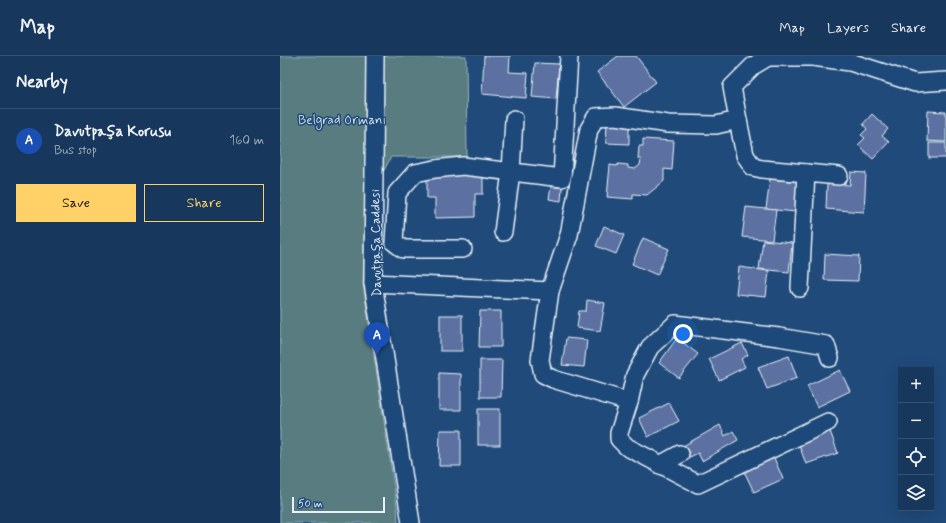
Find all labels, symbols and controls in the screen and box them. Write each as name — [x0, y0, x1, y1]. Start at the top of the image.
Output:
text: Map — [20, 15, 55, 40]
text: Map — [779, 19, 805, 37]
text: Layers — [827, 19, 869, 37]
text: Share — [891, 19, 926, 37]
text: Nearby — [16, 71, 68, 93]
park label: Belgrad Ormanı — [298, 112, 386, 130]
text: Davutpaşa Korusu — [54, 122, 171, 142]
text: A — [25, 132, 33, 149]
text: 160 m — [229, 132, 264, 149]
text: Bus stop — [54, 142, 97, 159]
button: Save — [16, 184, 136, 222]
button: Share — [144, 184, 264, 222]
street label: Davutpaşa Caddesi — [367, 189, 386, 297]
pin: A — [364, 322, 390, 355]
your location — [673, 324, 693, 344]
map controls — [898, 367, 934, 511]
button: + — [898, 367, 934, 403]
button: − — [898, 403, 934, 439]
button: locate — [898, 439, 934, 475]
button: layers — [898, 475, 934, 511]
scale bar — [292, 495, 385, 514]
text: 50 m — [298, 497, 323, 511]

